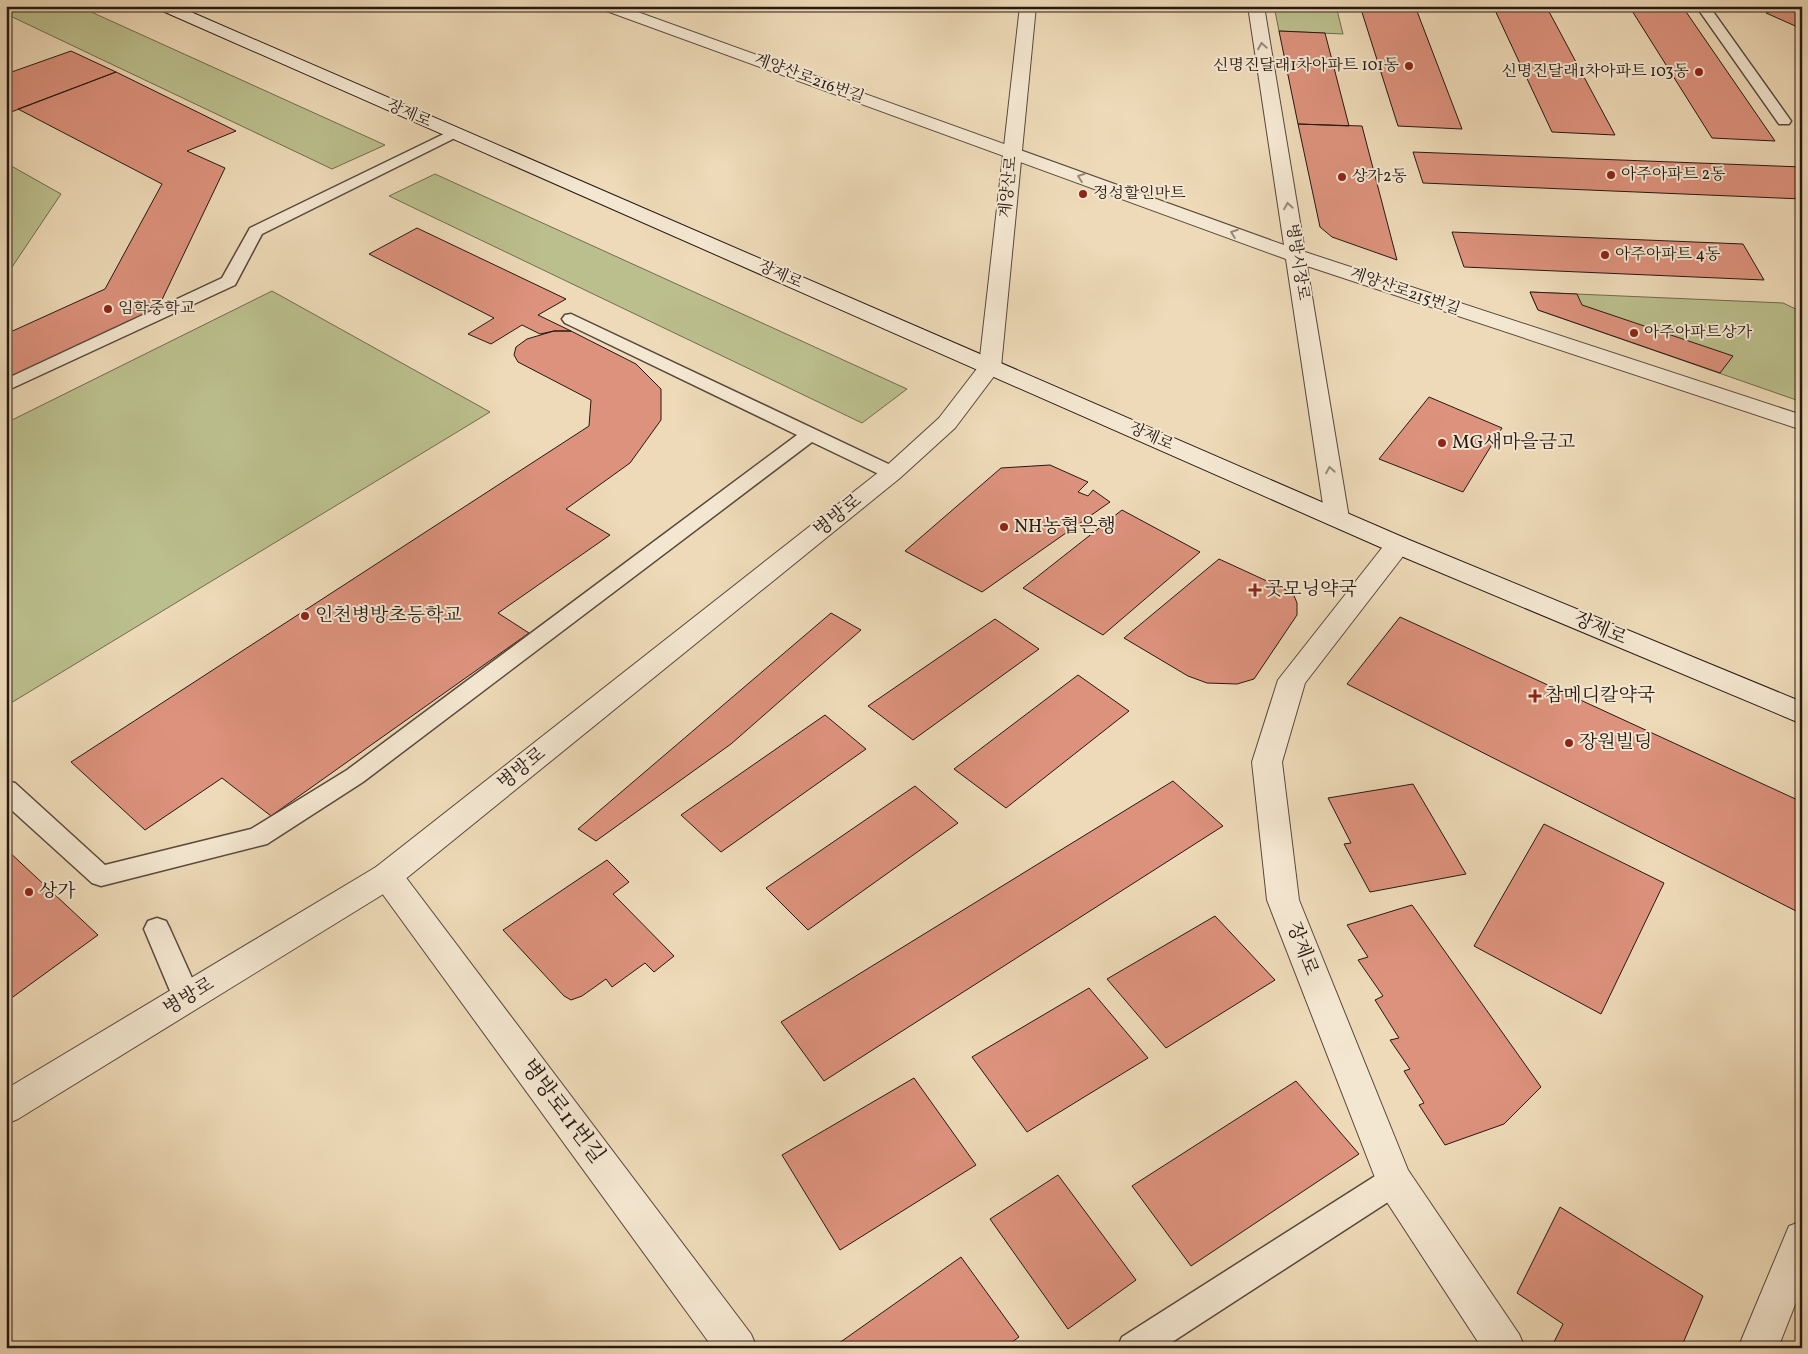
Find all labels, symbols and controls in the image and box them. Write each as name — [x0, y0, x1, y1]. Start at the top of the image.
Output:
one-way arrow — [1258, 41, 1268, 50]
street label: 계양산로216번길 — [751, 49, 867, 109]
place label: 신명진달래1차아파트 101동 — [1213, 55, 1400, 77]
marker: 신명진달래1차아파트 101동 — [1403, 60, 1415, 72]
place label: 신명진달래1차아파트 103동 — [1501, 61, 1690, 83]
marker: 신명진달래1차아파트 103동 — [1693, 66, 1705, 78]
street label: 장제로 — [383, 95, 435, 133]
street label: 계양산로 — [995, 155, 1023, 219]
place label: 아주아파트 2동 — [1621, 164, 1726, 186]
place label: 상가2동 — [1352, 166, 1408, 188]
marker: 아주아파트 2동 — [1605, 169, 1617, 181]
marker: 상가2동 — [1336, 171, 1348, 183]
one-way arrow — [1077, 173, 1086, 183]
place label: 정성할인마트 — [1093, 183, 1186, 205]
marker: 정성할인마트 — [1077, 188, 1089, 200]
one-way arrow — [1283, 202, 1294, 210]
street label: 병방시장로 — [1280, 222, 1314, 302]
one-way arrow — [1230, 229, 1238, 239]
place label: 아주아파트 4동 — [1615, 244, 1721, 266]
marker: 아주아파트 4동 — [1599, 249, 1611, 261]
street label: 장제로 — [754, 256, 806, 295]
street label: 계양산로215번길 — [1347, 263, 1463, 321]
place label: 임학중학교 — [118, 298, 195, 320]
marker: 임학중학교 — [102, 303, 114, 315]
place label: 아주아파트상가 — [1644, 322, 1753, 344]
marker: 아주아파트상가 — [1628, 327, 1640, 339]
street label: 장제로 — [1125, 418, 1177, 457]
place label: MG새마을금고 — [1452, 430, 1575, 456]
marker: MG새마을금고 — [1436, 437, 1448, 449]
one-way arrow — [1325, 466, 1336, 474]
street label: 병방로 — [808, 489, 868, 543]
place label: NH농협은행 — [1014, 514, 1116, 540]
marker: NH농협은행 — [998, 521, 1010, 533]
place label: 굿모닝약국 — [1265, 577, 1357, 603]
marker: 굿모닝약국 — [1249, 584, 1261, 596]
place label: 인천병방초등학교 — [315, 603, 462, 629]
street label: 장제로 — [1570, 606, 1630, 652]
marker: 인천병방초등학교 — [299, 610, 311, 622]
place label: 참메디칼약국 — [1545, 683, 1655, 709]
marker: 참메디칼약국 — [1529, 690, 1541, 702]
place label: 장원빌딩 — [1579, 730, 1652, 756]
marker: 장원빌딩 — [1563, 737, 1575, 749]
street label: 병방로 — [492, 742, 552, 796]
place label: 상가 — [39, 879, 76, 905]
marker: 상가 — [23, 886, 35, 898]
street label: 장제로 — [1280, 919, 1324, 979]
street label: 병방로 — [159, 972, 219, 1022]
street label: 병방로11번길 — [513, 1053, 611, 1171]

